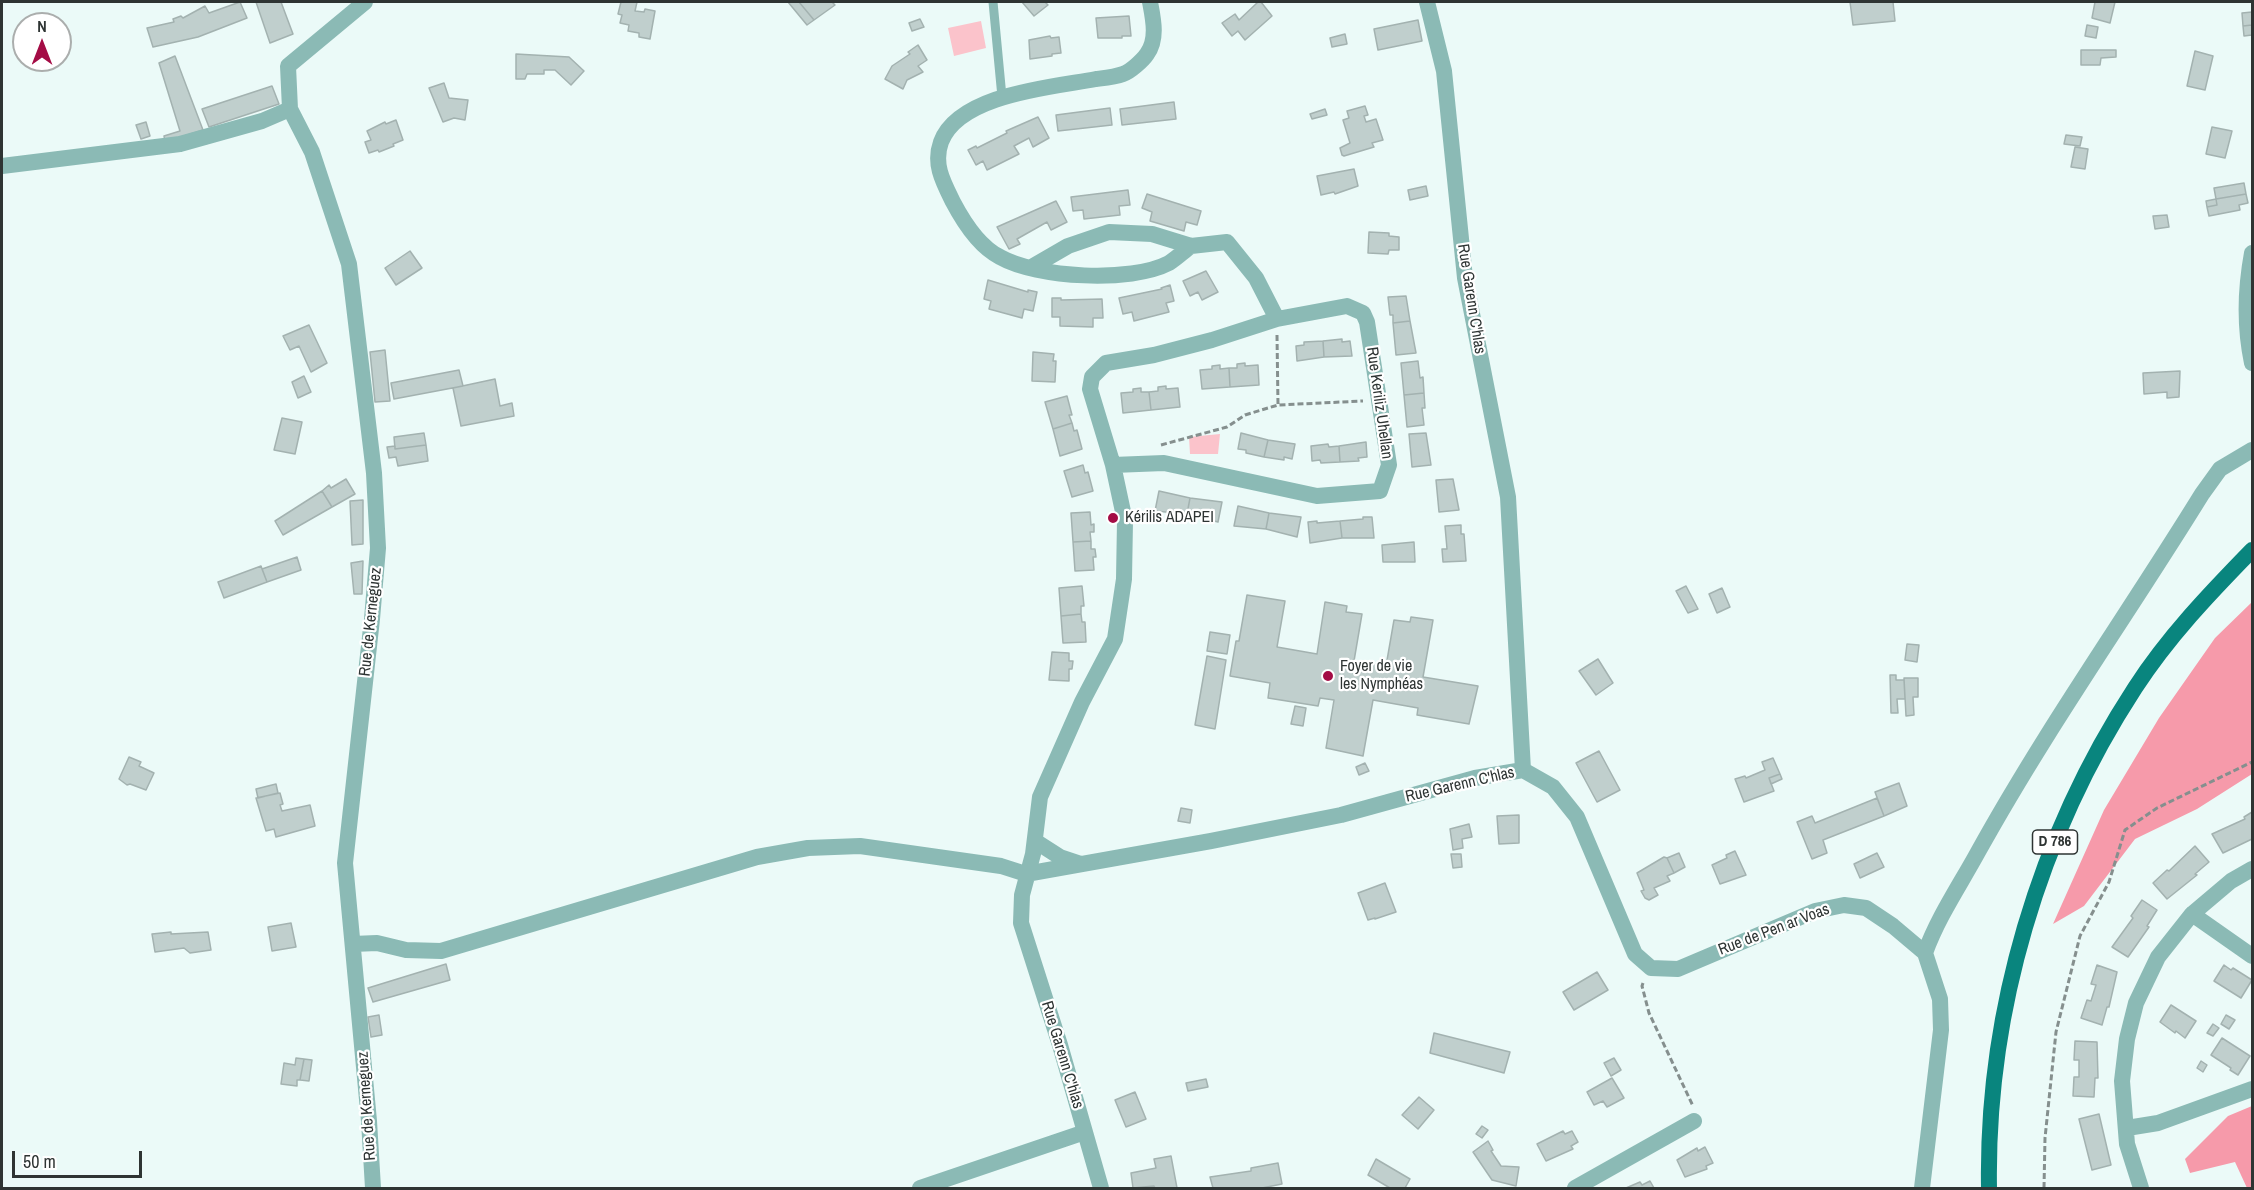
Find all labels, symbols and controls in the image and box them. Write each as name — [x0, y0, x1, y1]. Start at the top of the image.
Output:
north arrow — [12, 12, 72, 72]
text: N — [37, 15, 47, 37]
street label: Rue Garenn C'hlas — [1453, 243, 1489, 355]
street label: Rue Keriliz Uhellan — [1362, 346, 1396, 460]
place label: Kérilis ADAPEI — [1125, 508, 1214, 528]
marker: Kérilis ADAPEI — [1106, 511, 1120, 525]
street label: Rue de Kerneguez — [356, 567, 386, 677]
place label: Foyer de vie les Nymphéas — [1340, 657, 1423, 695]
marker: Foyer de vie les Nymphéas — [1321, 669, 1335, 683]
street label: Rue Garenn C'hlas — [1404, 763, 1516, 807]
road number: D 786 — [2032, 830, 2078, 854]
street label: Rue de Pen ar Voas — [1716, 900, 1832, 960]
street label: Rue Garenn C'hlas — [1037, 999, 1087, 1111]
street label: Rue de Kerneguez — [354, 1051, 380, 1161]
scale bar — [15, 1139, 146, 1177]
text: 50 m — [23, 1149, 56, 1174]

